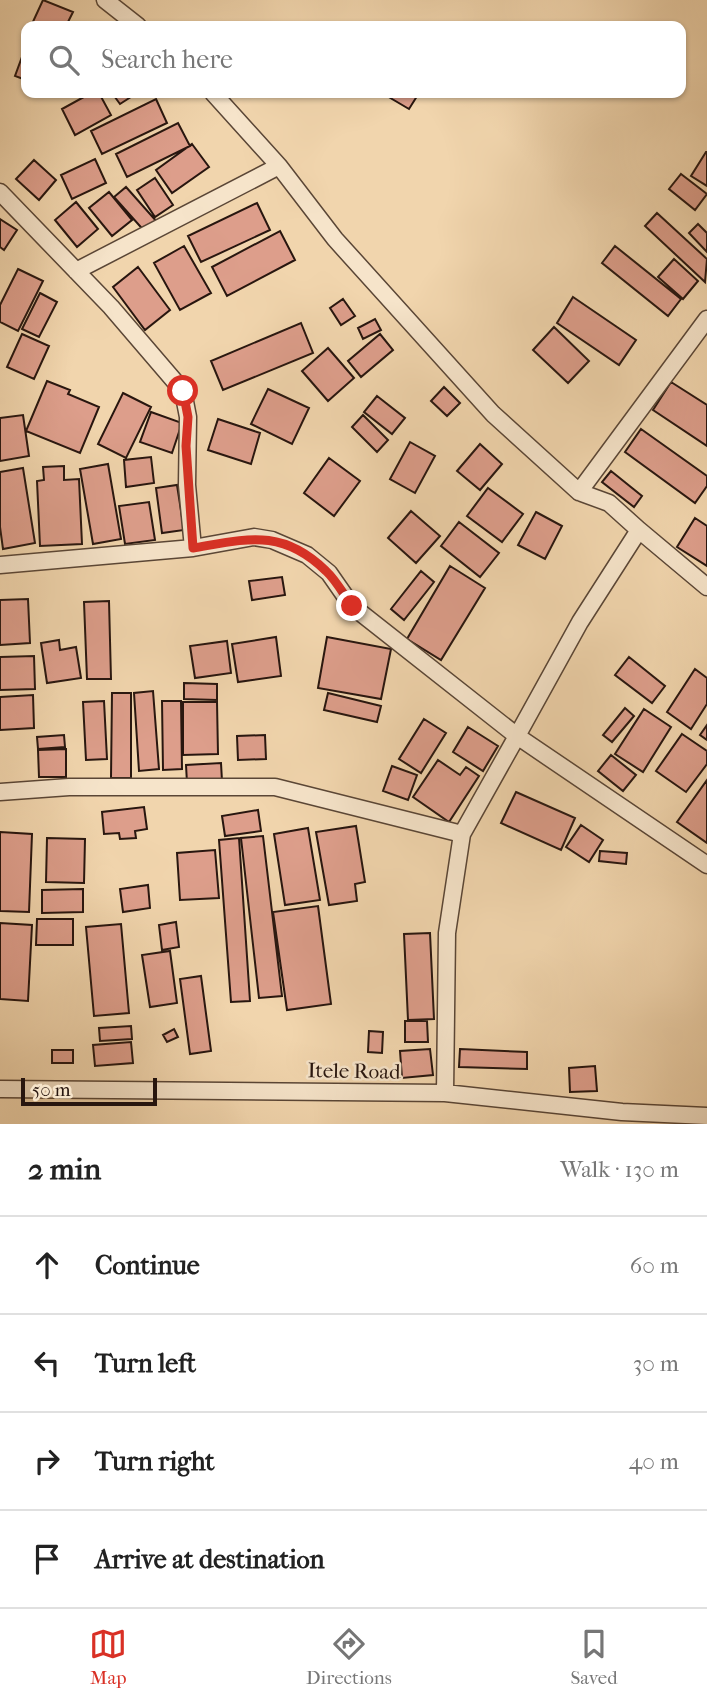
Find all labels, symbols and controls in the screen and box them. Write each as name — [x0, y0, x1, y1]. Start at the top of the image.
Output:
search box — [21, 21, 686, 98]
icon: search — [45, 41, 83, 79]
text: Search here — [101, 44, 233, 75]
route start — [167, 375, 198, 406]
route end — [336, 590, 367, 621]
street label: Itele Road — [307, 1058, 401, 1084]
scale bar — [21, 1075, 158, 1107]
text: 50 m — [32, 1079, 71, 1101]
text: 2 min — [28, 1152, 101, 1187]
text: Walk · 130 m — [560, 1156, 679, 1183]
icon: ahead — [28, 1246, 66, 1284]
text: Continue — [95, 1250, 200, 1281]
text: 60 m — [630, 1252, 679, 1279]
icon: left — [28, 1344, 66, 1382]
text: Turn left — [95, 1348, 196, 1379]
text: 30 m — [633, 1350, 679, 1377]
icon: right — [28, 1442, 66, 1480]
text: Turn right — [95, 1446, 215, 1477]
text: 40 m — [629, 1448, 679, 1475]
icon: arrive — [28, 1540, 66, 1578]
text: Arrive at destination — [95, 1544, 325, 1575]
tab: Map — [89, 1625, 127, 1689]
tab: Directions — [306, 1625, 392, 1689]
tab: Saved — [570, 1625, 618, 1689]

